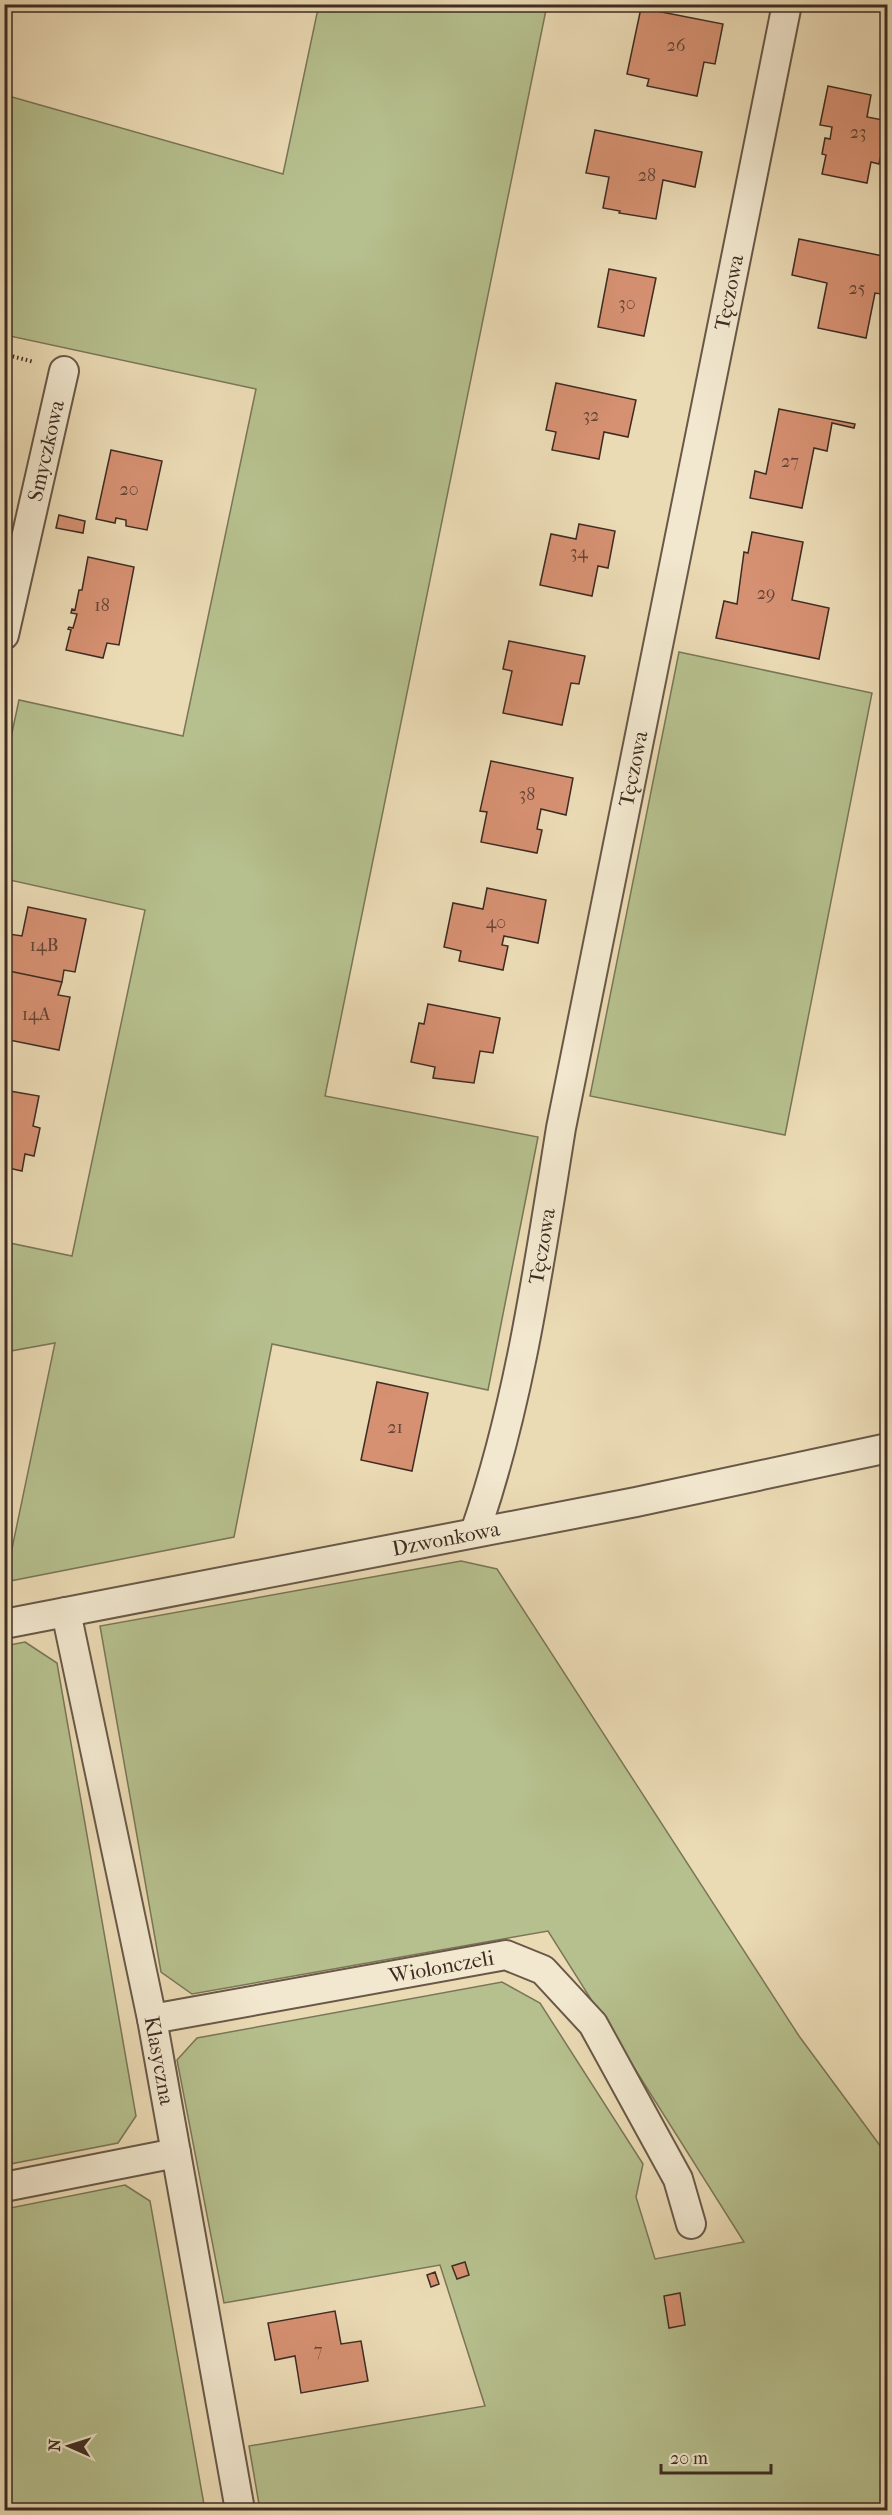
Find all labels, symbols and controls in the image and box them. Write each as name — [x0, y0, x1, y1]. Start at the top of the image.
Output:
house number: 26 — [666, 35, 686, 56]
house number: 23 — [850, 122, 866, 143]
house number: 28 — [638, 165, 656, 186]
street label: Tęczowa — [710, 252, 748, 332]
house number: 25 — [848, 278, 866, 299]
house number: 30 — [618, 293, 636, 314]
street label: Smyczkowa — [23, 398, 69, 504]
house number: 32 — [583, 405, 599, 426]
house number: 27 — [781, 451, 799, 472]
house number: 20 — [119, 479, 139, 500]
house number: 34 — [570, 542, 588, 563]
house number: 29 — [757, 583, 775, 604]
house number: 18 — [94, 595, 110, 616]
street label: Tęczowa — [614, 729, 653, 809]
house number: 38 — [519, 784, 535, 805]
house number: 40 — [486, 912, 506, 933]
house number: 14B — [30, 935, 58, 956]
house number: 14A — [22, 1004, 51, 1025]
street label: Tęczowa — [524, 1206, 560, 1286]
house number: 21 — [387, 1417, 403, 1438]
street label: Dzwonkowa — [390, 1517, 502, 1561]
street label: Wiolonczeli — [386, 1945, 496, 1988]
street label: Klasyczna — [140, 2014, 179, 2107]
house number: 7 — [314, 2340, 323, 2361]
north arrow — [39, 2416, 99, 2476]
scale bar — [661, 2437, 770, 2475]
text: N — [45, 2438, 64, 2452]
text: 20 m — [670, 2448, 708, 2469]

